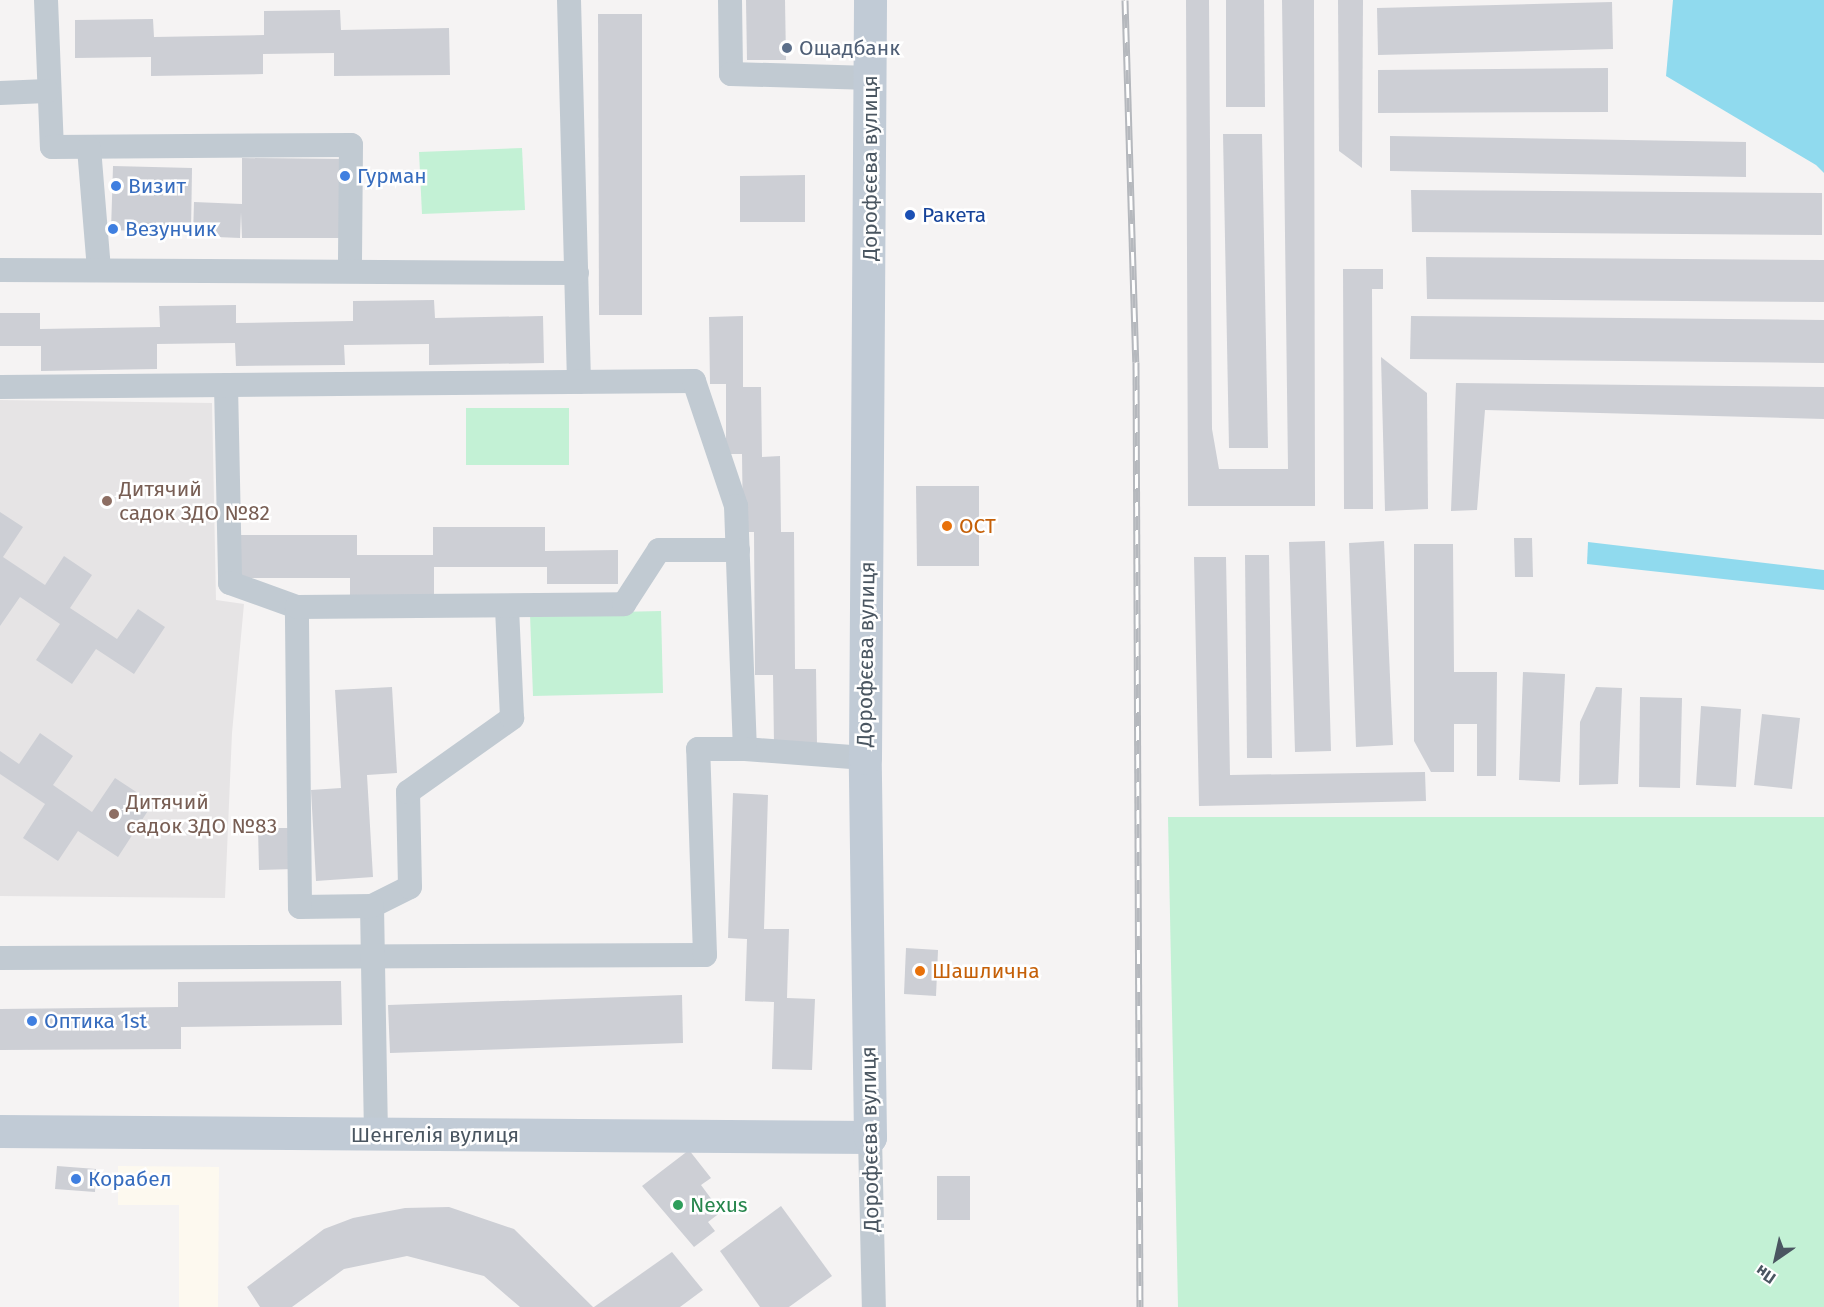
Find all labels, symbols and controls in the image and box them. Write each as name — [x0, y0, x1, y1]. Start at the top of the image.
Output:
place label: Ощадбанк — [799, 35, 900, 61]
marker: Ощадбанк — [780, 41, 794, 55]
street label: Дорофєєва вулиця — [857, 75, 883, 261]
place label: Гурман — [357, 163, 427, 189]
marker: Гурман — [338, 169, 352, 183]
place label: Визит — [128, 173, 186, 199]
marker: Визит — [109, 179, 123, 193]
place label: Ракета — [922, 202, 986, 228]
marker: Ракета — [903, 208, 917, 222]
place label: Везунчик — [125, 216, 217, 242]
marker: Везунчик — [106, 222, 120, 236]
place label: Дитячий садок ЗДО №82 — [119, 476, 270, 526]
marker: Дитячий садок ЗДО №82 — [100, 494, 114, 508]
place label: ОСТ — [959, 513, 996, 539]
marker: ОСТ — [940, 519, 954, 533]
street label: Дорофєєва вулиця — [852, 561, 880, 747]
place label: Дитячий садок ЗДО №83 — [126, 789, 277, 839]
marker: Дитячий садок ЗДО №83 — [107, 807, 121, 821]
place label: Шашлична — [932, 958, 1040, 984]
marker: Шашлична — [913, 964, 927, 978]
place label: Оптика 1st — [44, 1008, 147, 1034]
marker: Оптика 1st — [25, 1014, 39, 1028]
street label: Дорофєєва вулиця — [856, 1046, 884, 1232]
street label: Шенгелія вулиця — [351, 1122, 519, 1148]
place label: Корабел — [88, 1166, 172, 1192]
marker: Корабел — [69, 1172, 83, 1186]
place label: Nexus — [690, 1192, 748, 1218]
marker: Nexus — [671, 1198, 685, 1212]
north arrow — [1746, 1229, 1806, 1289]
text: Пн — [1752, 1261, 1779, 1288]

